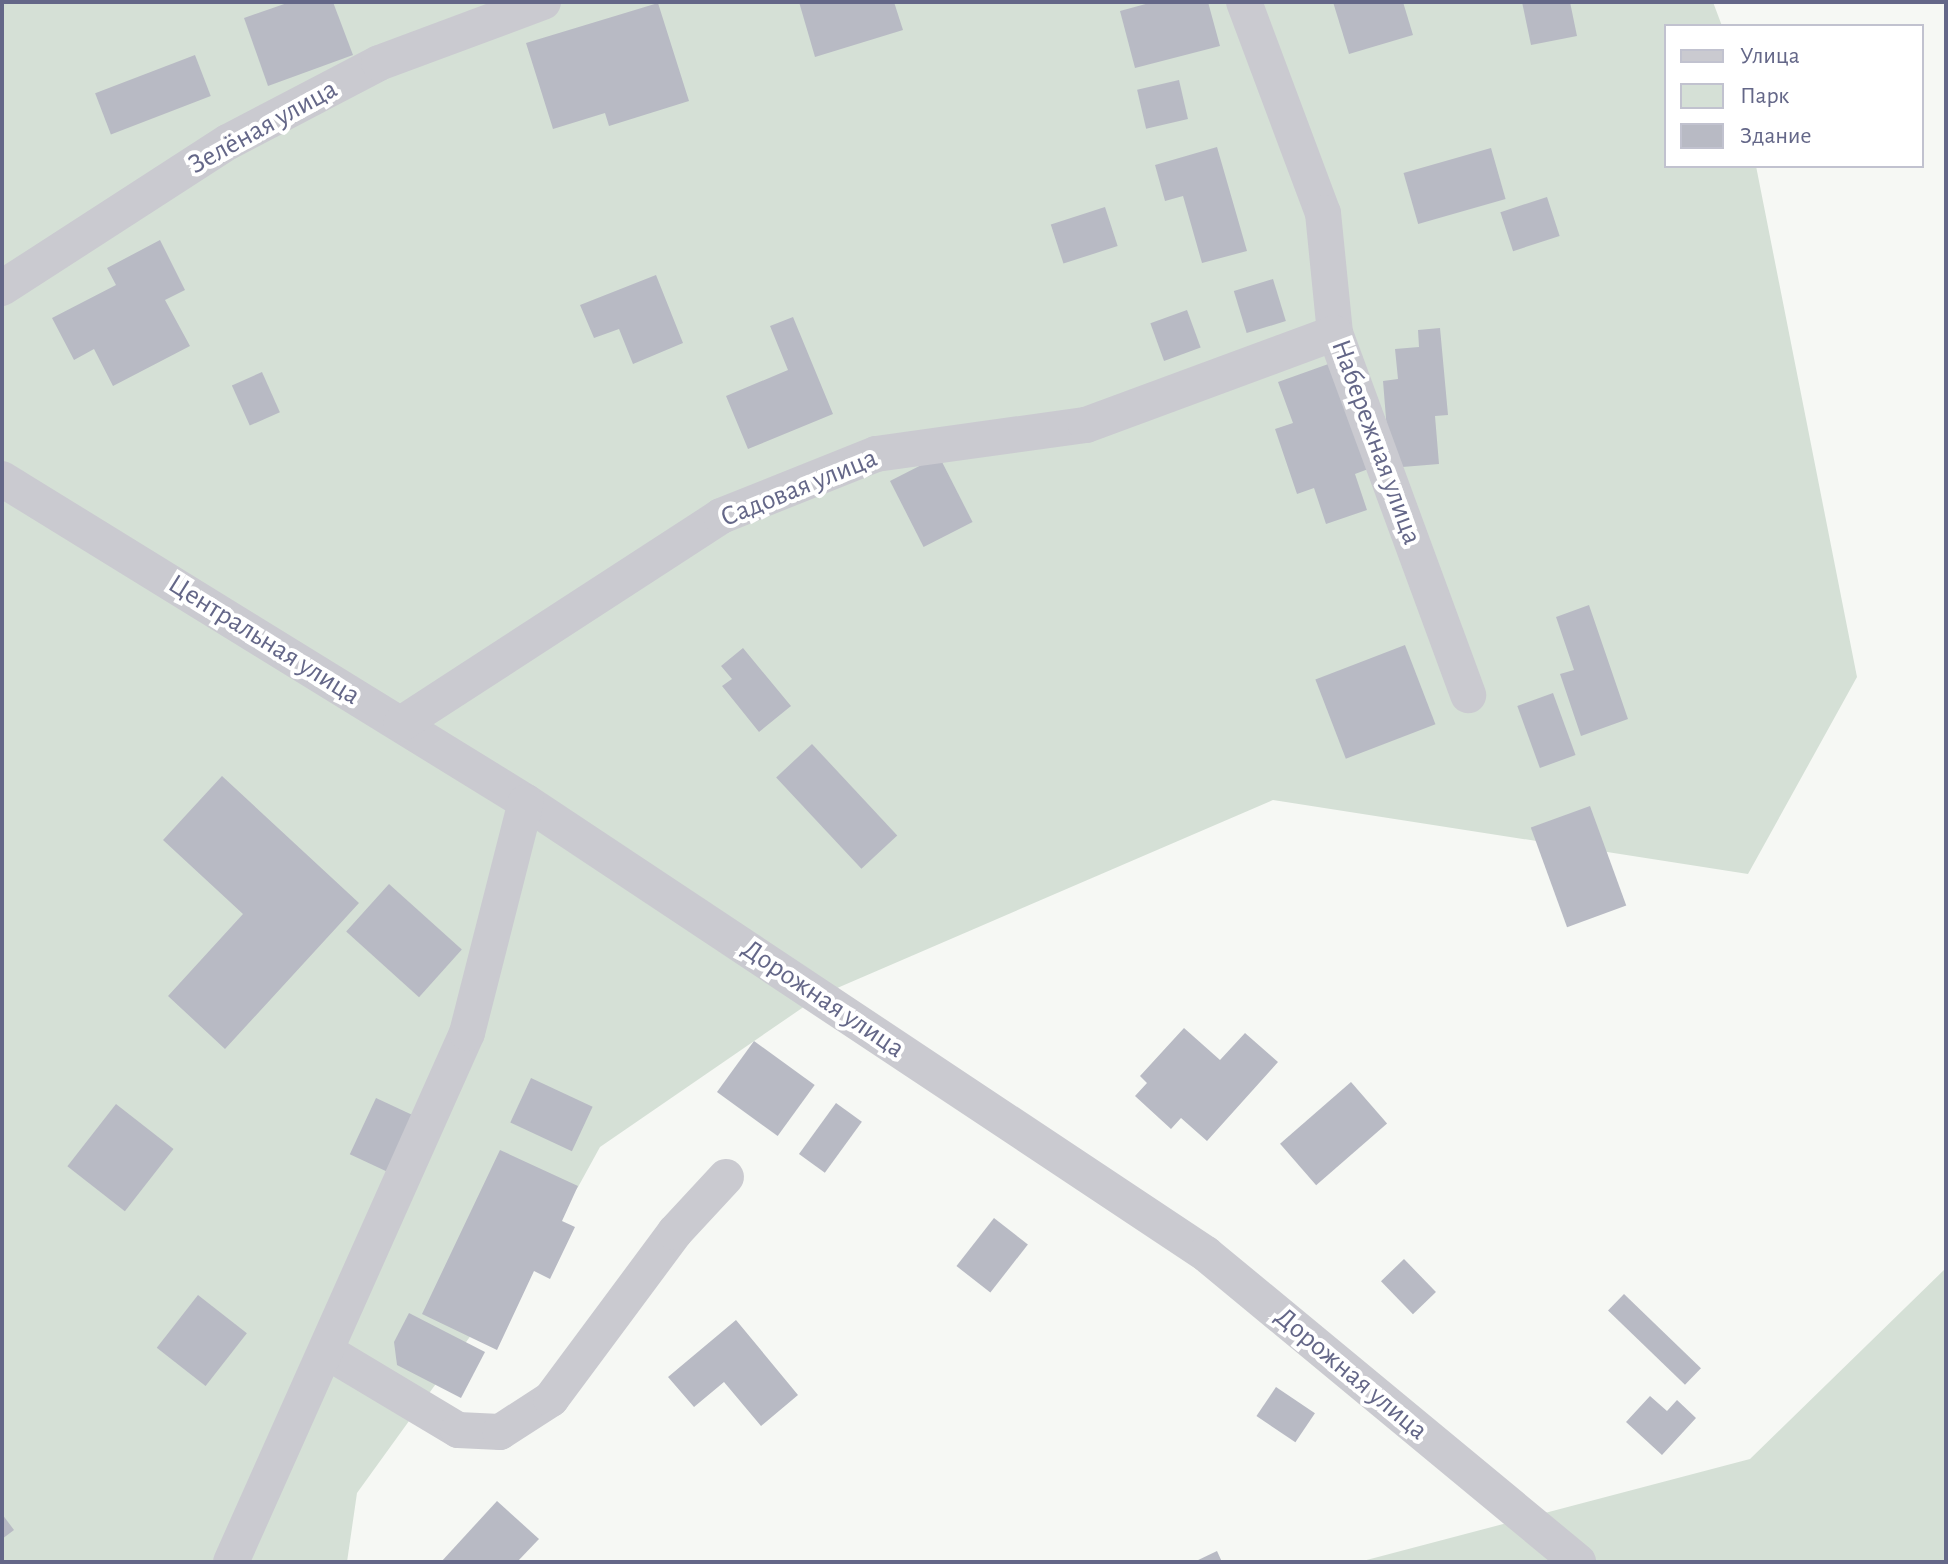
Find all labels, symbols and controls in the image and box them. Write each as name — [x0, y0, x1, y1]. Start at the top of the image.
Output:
legend — [1664, 24, 1924, 168]
text: Улица — [1740, 44, 1800, 68]
street label: Зелёная улица — [183, 72, 343, 182]
text: Парк — [1740, 84, 1789, 108]
text: Здание — [1740, 124, 1811, 148]
street label: Набережная улица — [1323, 335, 1429, 549]
street label: Садовая улица — [716, 441, 882, 535]
street label: Центральная улица — [162, 567, 366, 713]
street label: Дорожная улица — [735, 932, 911, 1066]
street label: Дорожная улица — [1268, 1300, 1434, 1448]

